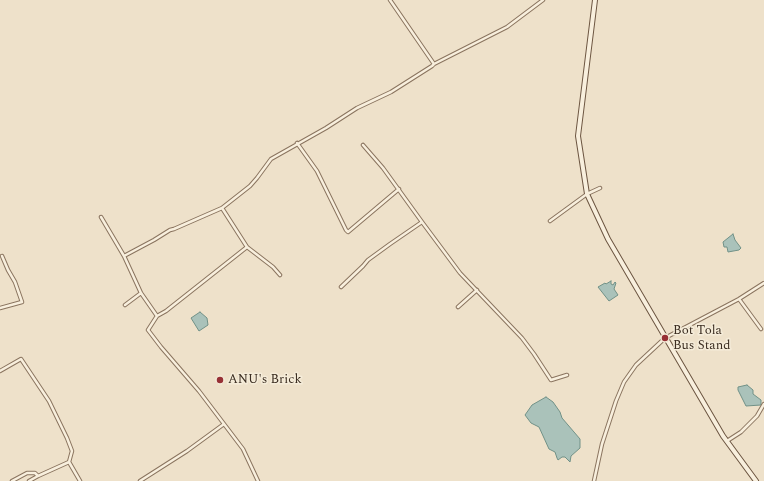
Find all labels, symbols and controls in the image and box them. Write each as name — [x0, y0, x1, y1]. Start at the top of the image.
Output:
place label: Bot Tola Bus Stand — [673, 323, 731, 354]
marker: Bot Tola Bus Stand — [660, 333, 670, 343]
place label: ANU's Brick — [228, 372, 302, 388]
marker: ANU's Brick — [215, 375, 225, 385]

